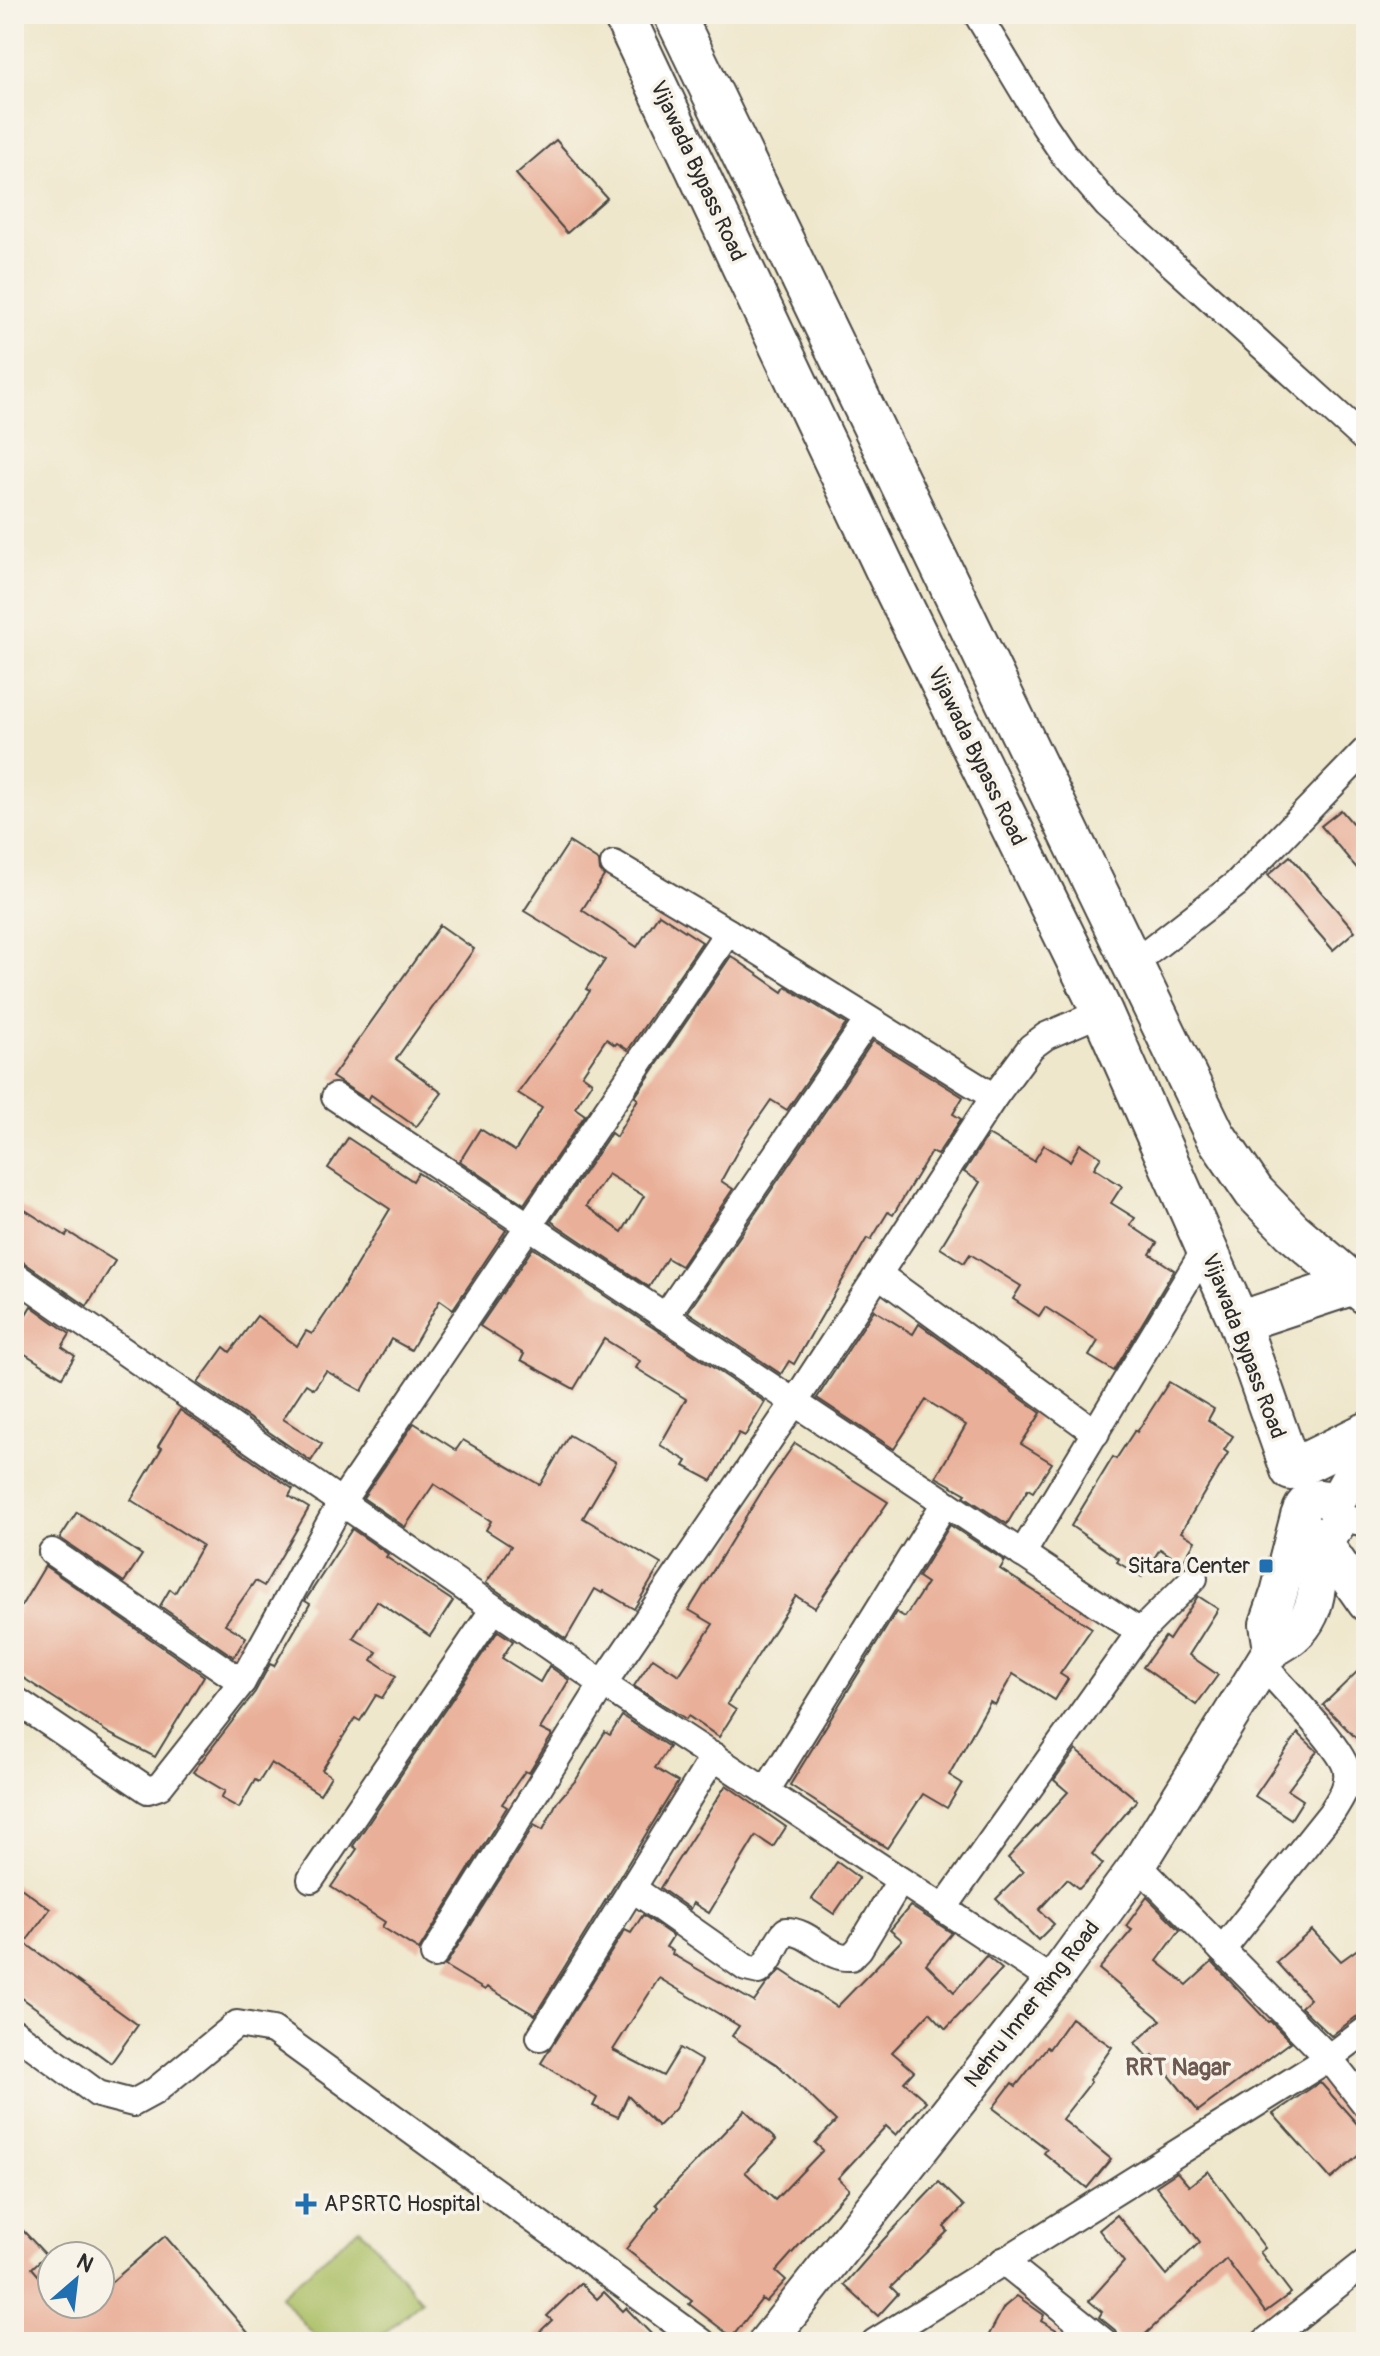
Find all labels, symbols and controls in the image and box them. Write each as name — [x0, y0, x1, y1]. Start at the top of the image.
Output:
street label: Vijawada Bypass Road — [644, 76, 752, 266]
street label: Vijawada Bypass Road — [921, 662, 1033, 850]
street label: Vijawada Bypass Road — [1196, 1249, 1292, 1443]
place label: Sitara Center — [1128, 1552, 1250, 1580]
marker: Sitara Center — [1257, 1557, 1275, 1575]
street label: Nehru Inner Ring Road — [958, 1915, 1106, 2093]
district label: RRT Nagar — [1125, 2053, 1231, 2082]
place label: APSRTC Hospital — [324, 2190, 481, 2218]
marker: APSRTC Hospital — [295, 2193, 317, 2215]
north arrow — [36, 2240, 116, 2320]
text: N — [72, 2247, 98, 2279]

